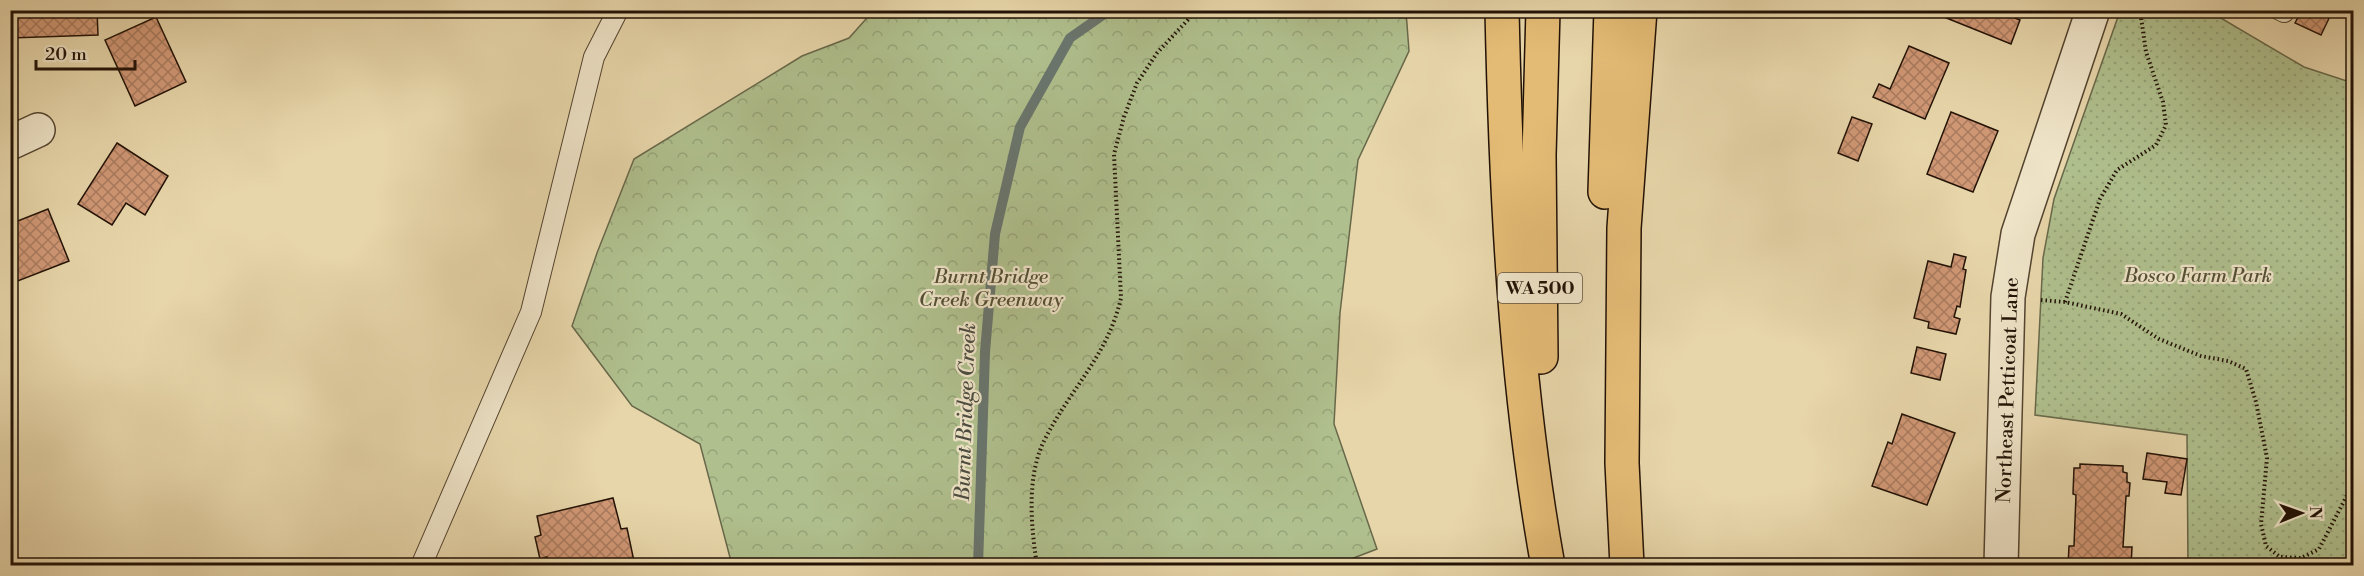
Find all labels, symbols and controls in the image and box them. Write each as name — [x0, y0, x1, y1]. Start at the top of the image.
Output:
scale bar — [36, 33, 135, 71]
text: 20 m — [45, 43, 87, 66]
park label: Bosco Farm Park — [2123, 264, 2272, 289]
park label: Burnt Bridge Creek Greenway — [919, 265, 1064, 313]
road number: WA 500 — [1498, 273, 1582, 303]
street label: Northeast Petticoat Lane — [1992, 277, 2025, 503]
water label: Burnt Bridge Creek — [950, 323, 982, 502]
north arrow — [2271, 483, 2331, 543]
text: N — [2305, 506, 2325, 520]

